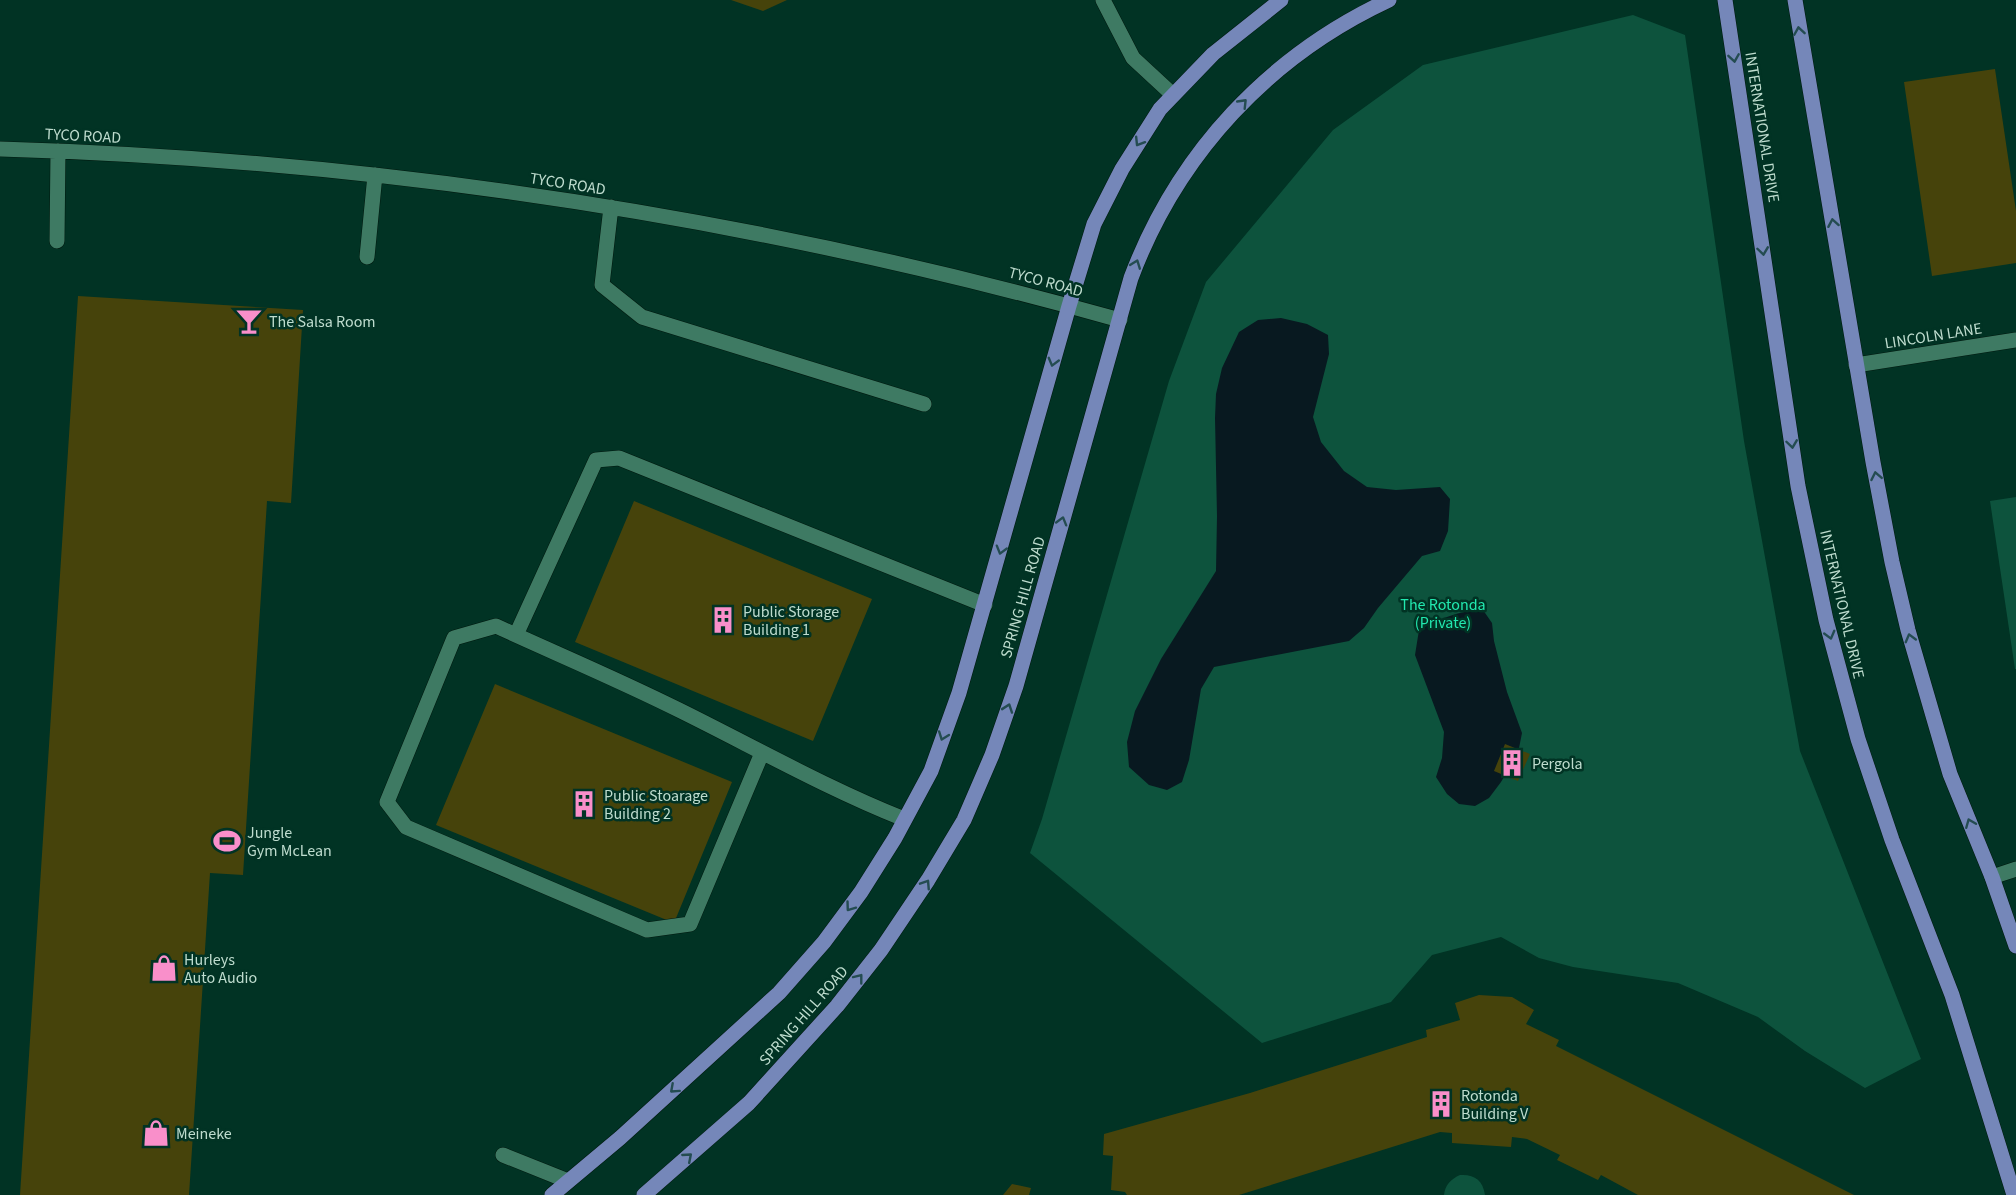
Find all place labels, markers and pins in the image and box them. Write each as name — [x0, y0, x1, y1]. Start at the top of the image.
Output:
bar icon: The Salsa Room — [234, 306, 264, 336]
place label: The Salsa Room — [269, 311, 376, 333]
place label: Public Storage Building 1 — [743, 601, 839, 641]
building icon: Public Storage Building 1 — [708, 605, 738, 635]
building icon: Pergola — [1497, 748, 1527, 778]
place label: Pergola — [1532, 753, 1583, 775]
place label: Public Stoarage Building 2 — [604, 785, 708, 825]
building icon: Public Stoarage Building 2 — [569, 789, 599, 819]
place label: Jungle Gym McLean — [247, 822, 332, 862]
sports icon: Jungle Gym McLean — [212, 826, 242, 856]
place label: Hurleys Auto Audio — [184, 949, 257, 989]
shop icon: Hurleys Auto Audio — [149, 953, 179, 983]
place label: Rotonda Building V — [1461, 1085, 1529, 1125]
building icon: Rotonda Building V — [1426, 1089, 1456, 1119]
shop icon: Meineke — [141, 1118, 171, 1148]
place label: Meineke — [176, 1123, 232, 1145]

